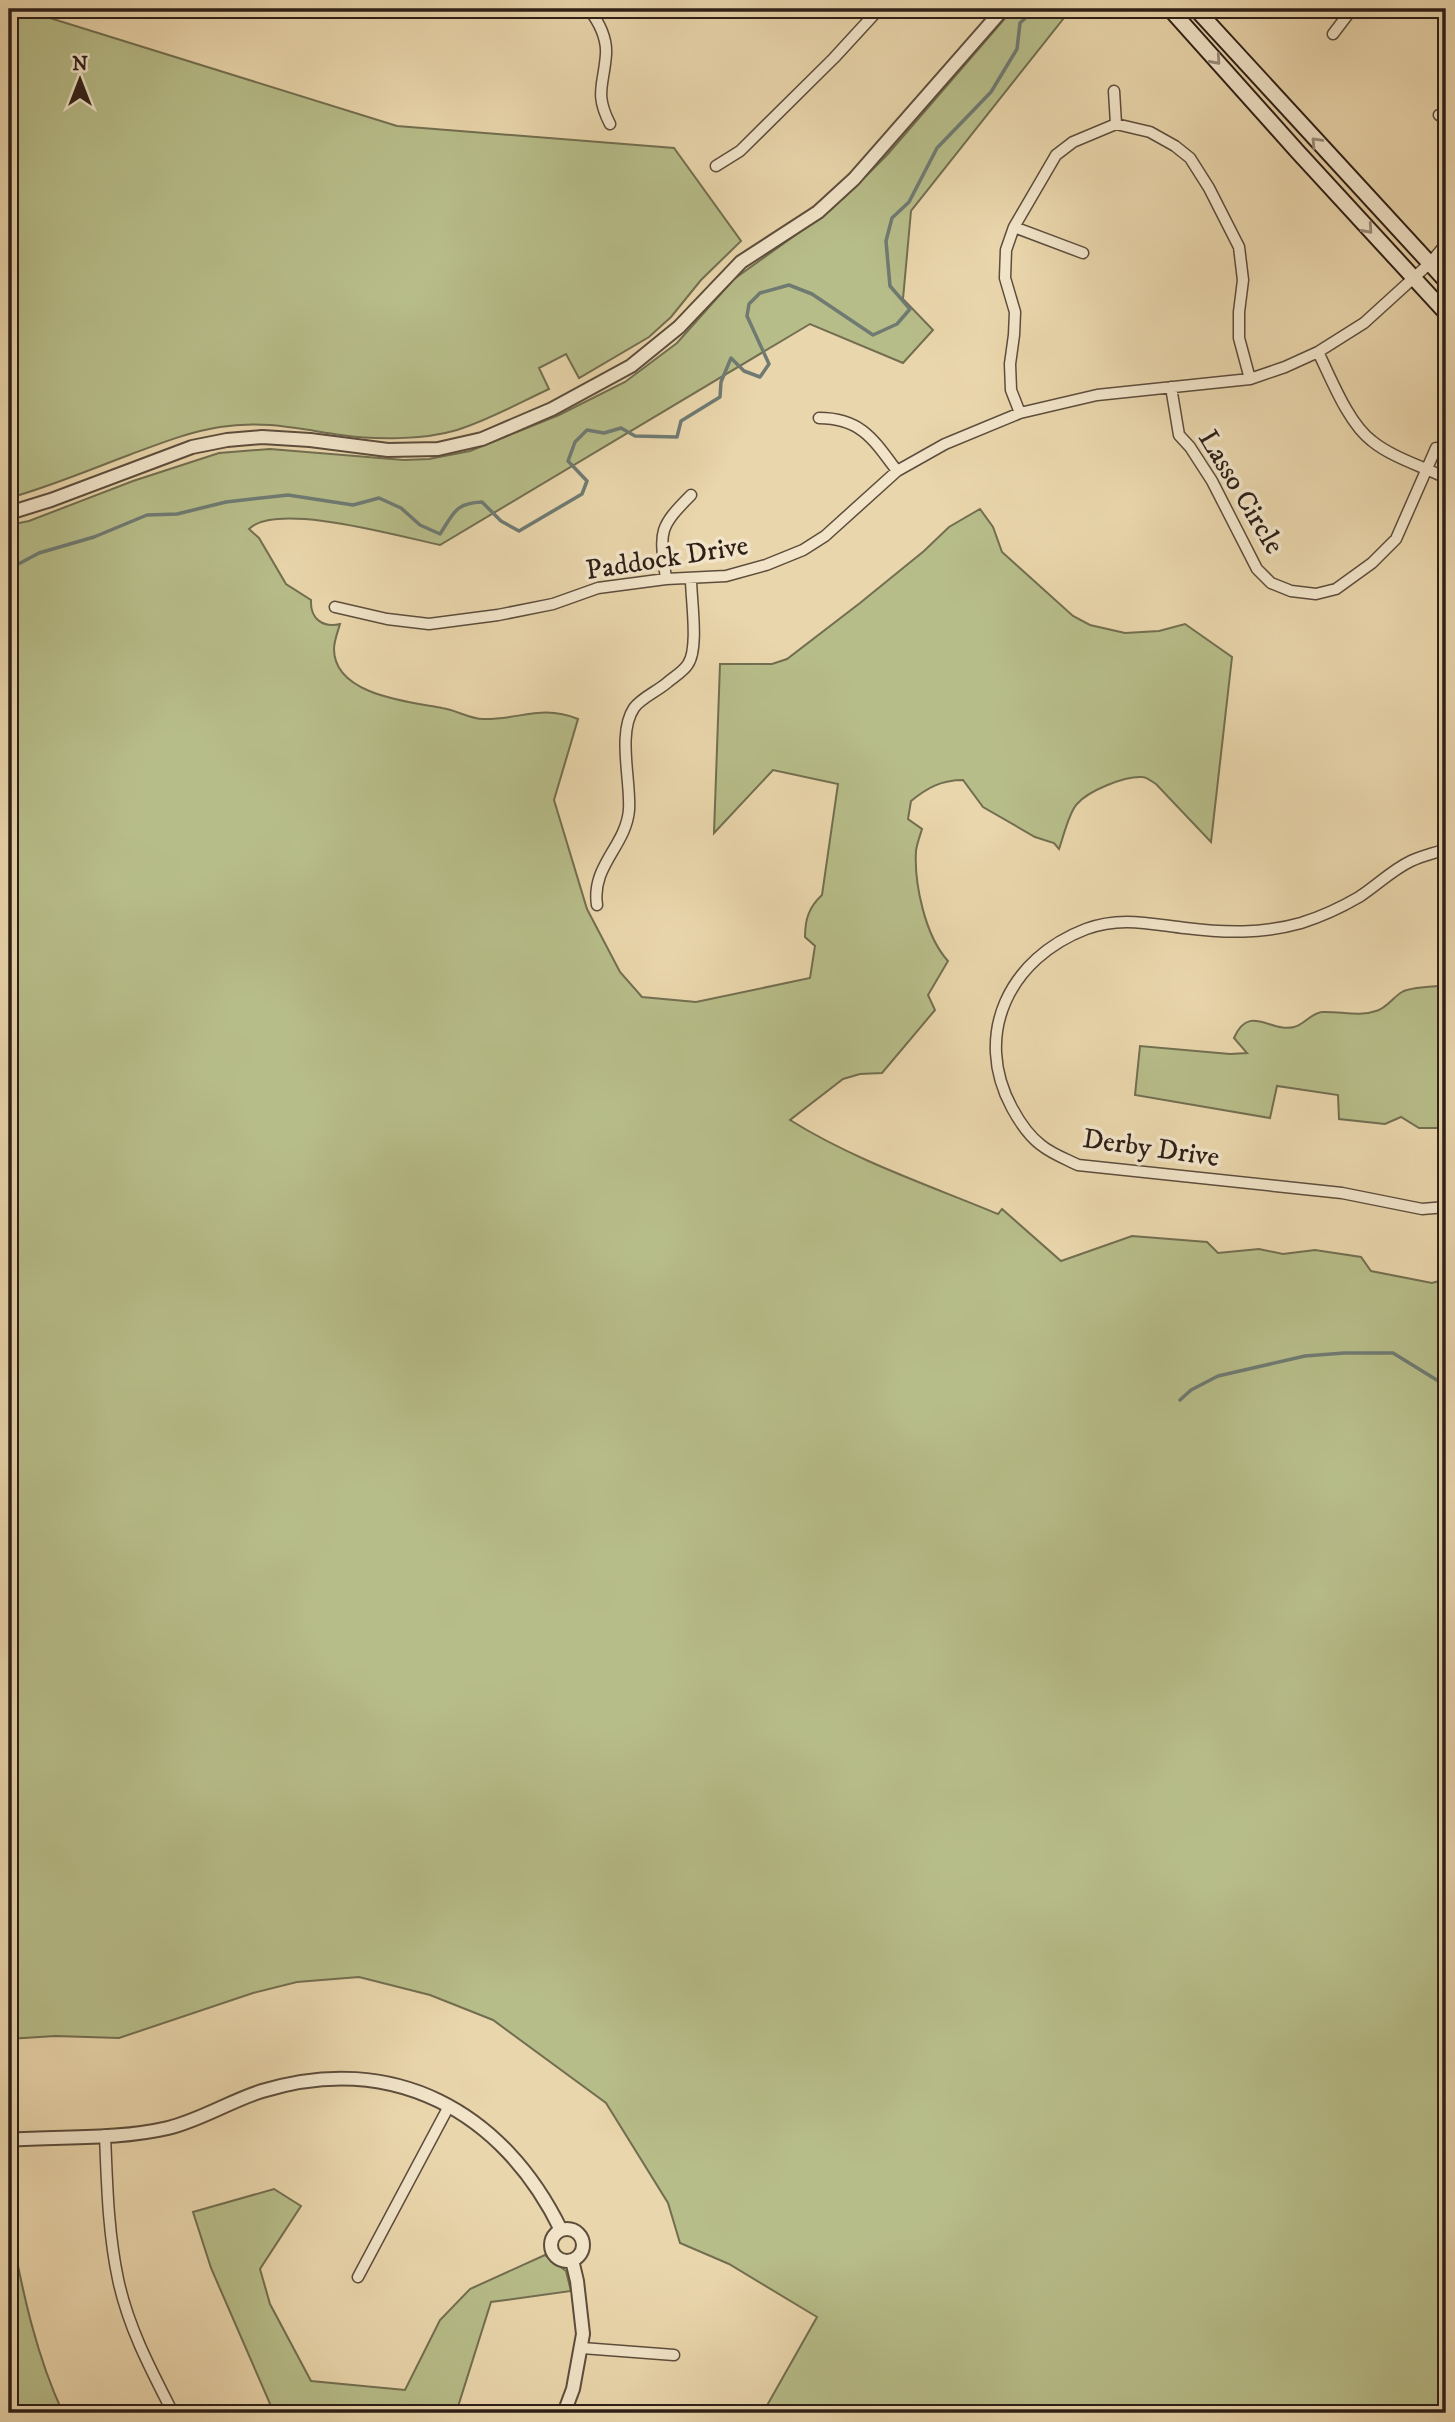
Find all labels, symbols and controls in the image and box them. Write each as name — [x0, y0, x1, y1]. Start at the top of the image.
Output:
north arrow — [46, 46, 116, 116]
one-way arrow — [1207, 52, 1220, 65]
text: N — [72, 53, 88, 76]
one-way arrow — [1312, 137, 1324, 150]
one-way arrow — [1359, 221, 1372, 234]
street label: Lasso Circle — [1190, 424, 1292, 560]
street label: Paddock Drive — [583, 528, 751, 588]
street label: Derby Drive — [1080, 1121, 1222, 1175]

